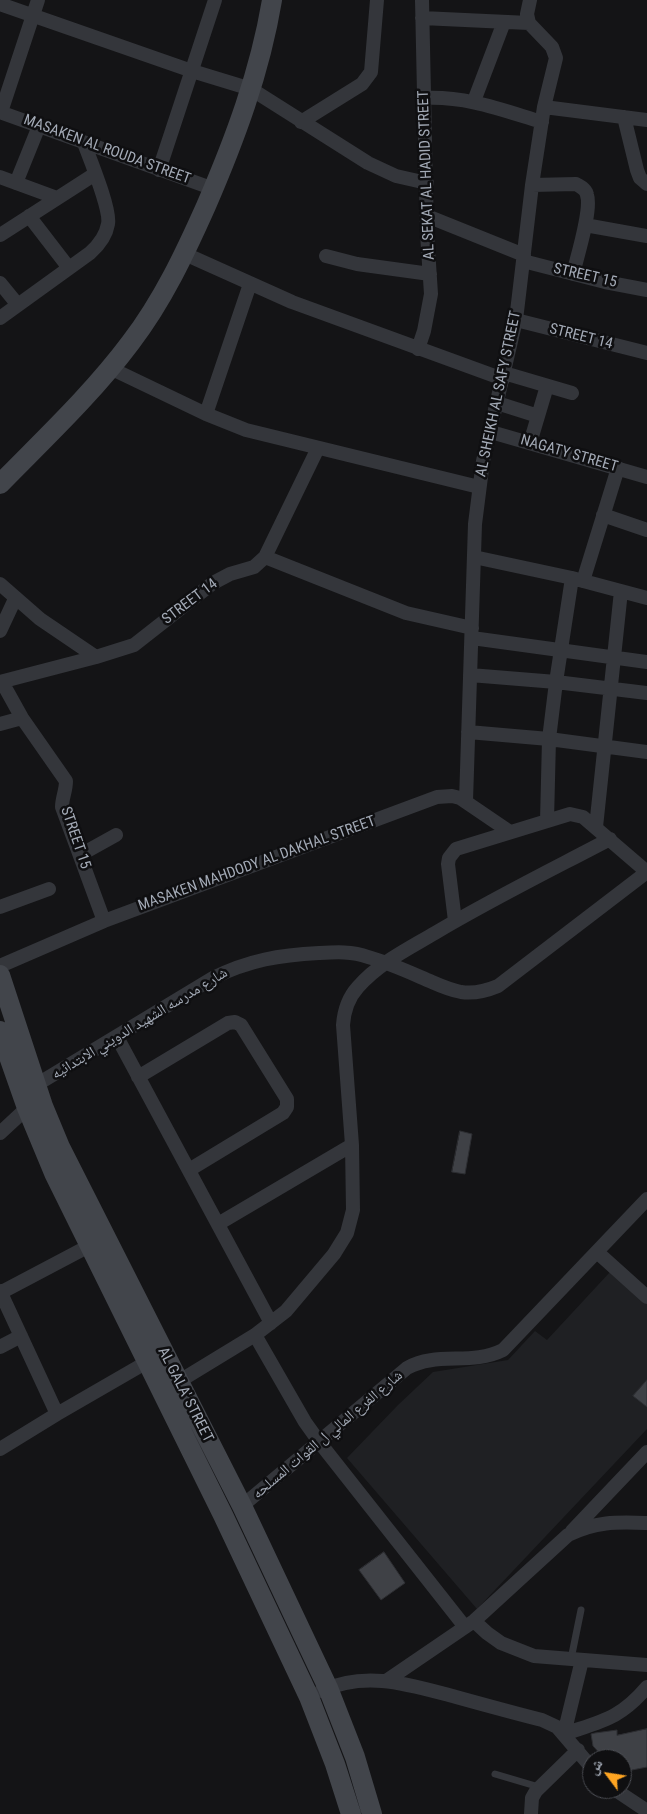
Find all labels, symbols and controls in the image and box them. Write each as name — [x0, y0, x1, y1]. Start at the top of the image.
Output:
street label: AL SEKAT AL HADID STREET — [415, 90, 439, 260]
street label: MASAKEN AL ROUDA STREET — [21, 111, 193, 189]
street label: STREET 15 — [551, 260, 619, 292]
street label: AL SHEIKH AL SAFY STREET — [473, 309, 525, 479]
street label: STREET 14 — [547, 320, 615, 354]
street label: NAGATY STREET — [518, 432, 620, 476]
street label: STREET 14 — [159, 575, 221, 629]
street label: STREET 15 — [56, 804, 94, 872]
street label: MASAKEN MAHDODY AL DAKHAL STREET — [136, 813, 378, 915]
street label: شارع مدرسه الشهيد الدويني الابتدائيه — [49, 964, 231, 1084]
street label: AL GALA' STREET — [153, 1344, 217, 1446]
street label: شارع الفرع المالي ل القوات المسلحه — [249, 1367, 407, 1503]
north arrow — [582, 1749, 632, 1799]
text: ش — [584, 1756, 606, 1777]

